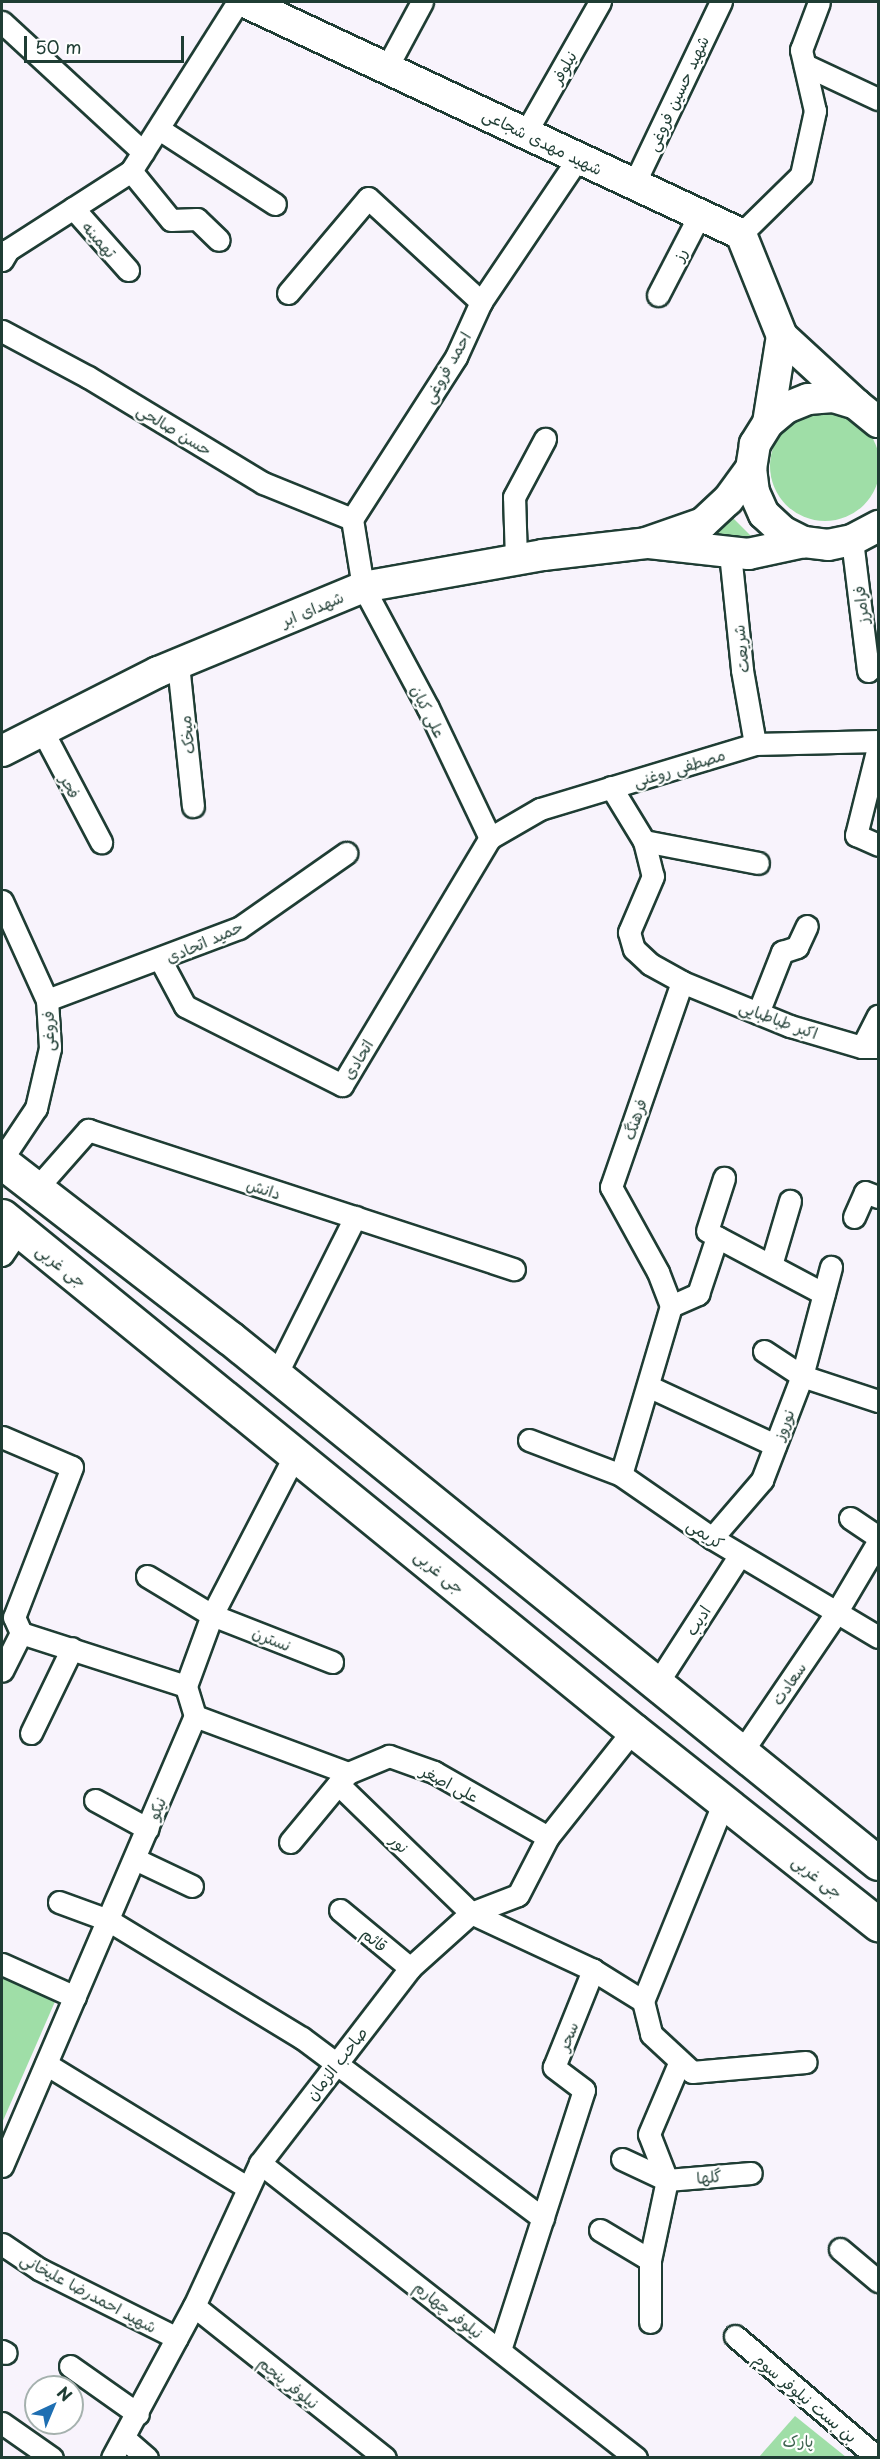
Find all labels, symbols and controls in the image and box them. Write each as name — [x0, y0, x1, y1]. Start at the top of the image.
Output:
scale bar — [27, 24, 188, 62]
street label: شهید حسین فروغی — [642, 32, 712, 154]
text: 50 m — [35, 33, 82, 60]
street label: نیلوفر — [546, 47, 580, 87]
street label: شهید مهدی شجاعی — [480, 104, 606, 178]
street label: تهمینه — [79, 217, 121, 261]
street label: رز — [668, 244, 690, 264]
street label: احمد فروغی — [418, 328, 474, 406]
street label: حسن صالحی — [134, 399, 216, 459]
street label: فرامرز — [848, 585, 872, 625]
street label: شهدای ابر — [278, 586, 346, 630]
street label: شریعت — [728, 624, 752, 674]
street label: علی کیان — [408, 682, 450, 740]
street label: میخک — [174, 715, 198, 755]
street label: مصطفی روغنی — [631, 744, 727, 790]
street label: فجر — [57, 771, 85, 801]
street label: حمید اتحادی — [163, 916, 245, 966]
street label: اکبر طباطبایی — [737, 996, 821, 1042]
street label: فروغی — [37, 1011, 57, 1051]
street label: اتحادی — [338, 1036, 376, 1082]
street label: فرهنگ — [618, 1096, 650, 1142]
street label: دانش — [245, 1174, 283, 1202]
street label: جی غربی — [33, 1239, 91, 1291]
street label: نوروز — [768, 1405, 798, 1443]
street label: کریمی — [684, 1514, 728, 1552]
street label: جی غربی — [411, 1545, 469, 1597]
street label: ادیب — [680, 1602, 714, 1638]
street label: نسترن — [250, 1622, 294, 1654]
street label: سعادت — [767, 1658, 809, 1708]
street label: علی اصغر — [418, 1760, 482, 1806]
street label: نیکو — [143, 1794, 169, 1822]
street label: نور — [387, 1830, 413, 1856]
street label: جی غربی — [789, 1850, 847, 1902]
street label: قائم — [358, 1923, 392, 1955]
street label: سحر — [553, 2019, 581, 2053]
street label: صاحب الزمان — [301, 2023, 371, 2103]
street label: گلها — [695, 2165, 723, 2187]
street label: شهید احمدرضا علیخانی — [18, 2248, 160, 2336]
street label: نیلوفر چهارم — [411, 2276, 487, 2342]
street label: بن بست نیلوفر سوم — [750, 2348, 862, 2446]
street label: نیلوفر پنجم — [255, 2352, 323, 2412]
north arrow — [24, 2375, 84, 2435]
text: N — [52, 2380, 78, 2407]
park label: پارک — [782, 2430, 814, 2450]

